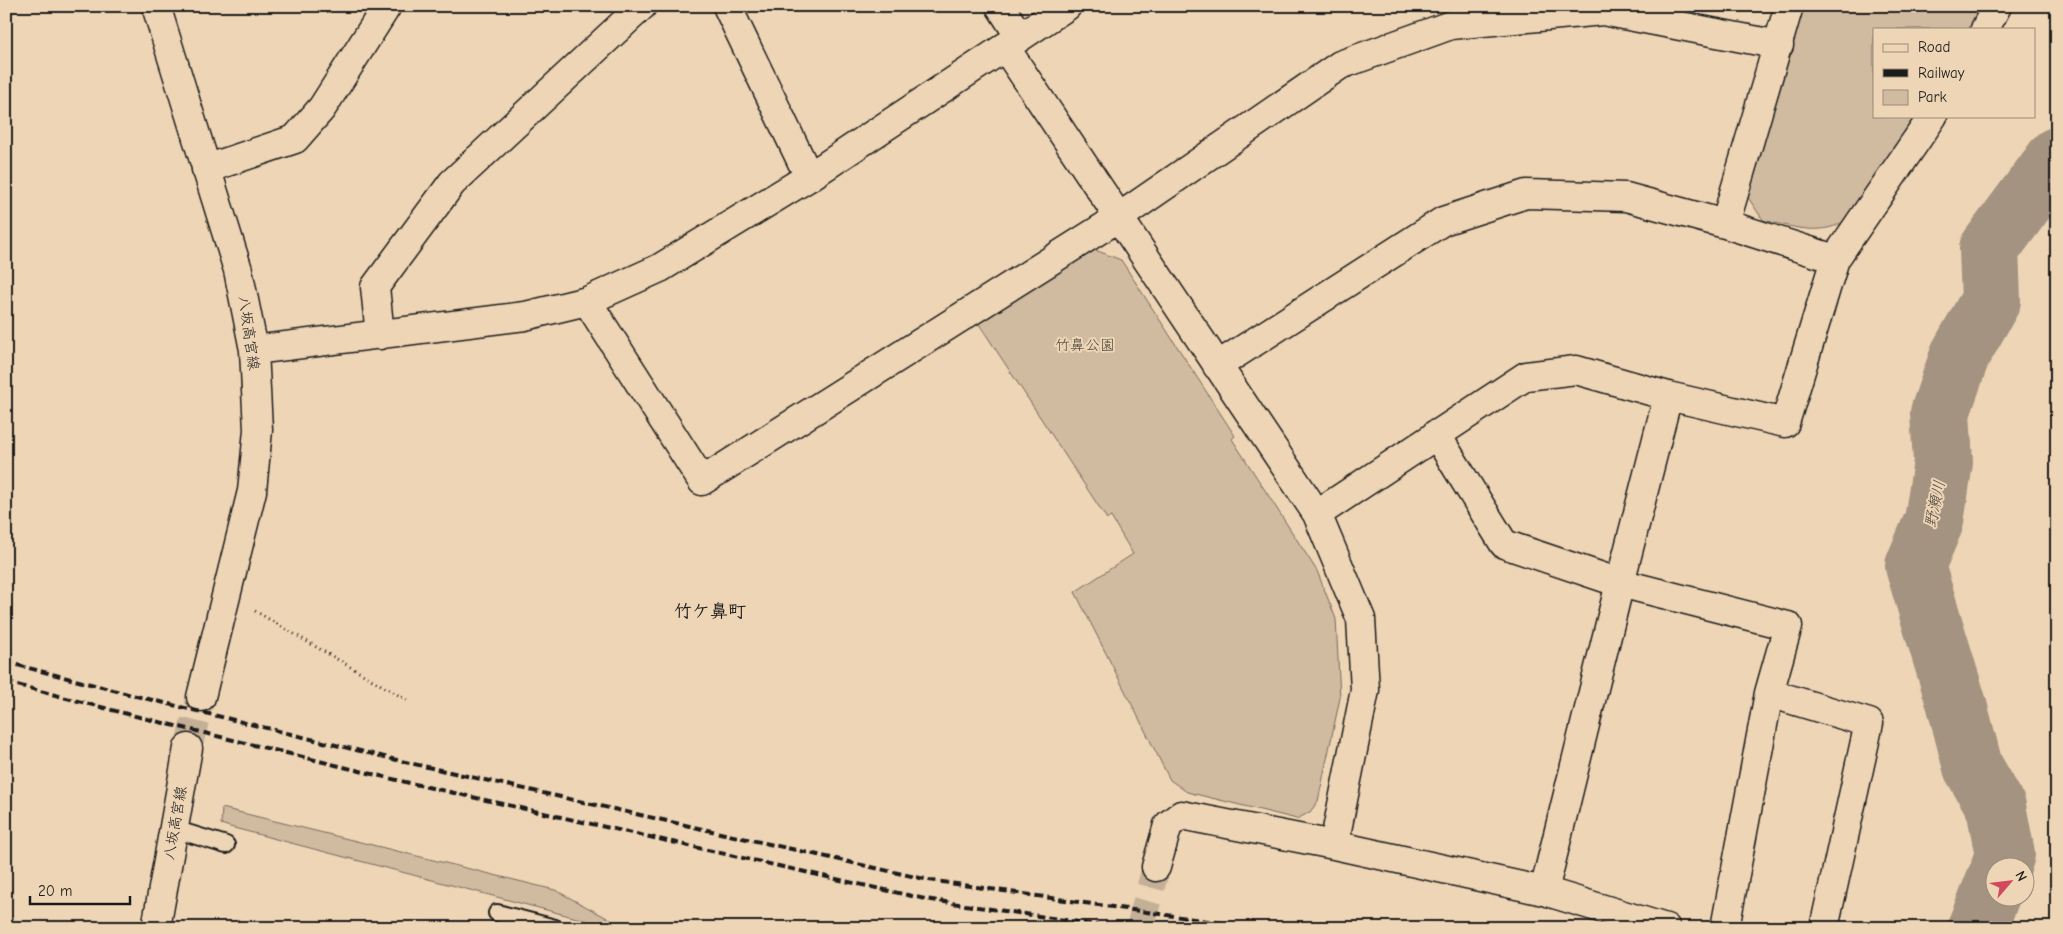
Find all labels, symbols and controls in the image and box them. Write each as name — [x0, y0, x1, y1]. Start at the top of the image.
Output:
legend — [1873, 28, 2036, 118]
text: Road — [1918, 38, 1950, 56]
text: Railway — [1918, 64, 1965, 82]
text: Park — [1918, 88, 1947, 106]
street label: 八坂高宮線 — [235, 295, 263, 371]
park label: 竹鼻公園 — [1055, 336, 1115, 354]
water label: 野瀬川 — [1921, 479, 1949, 529]
district label: 竹ケ鼻町 — [674, 601, 746, 622]
street label: 八坂高宮線 — [160, 784, 190, 862]
north arrow — [1986, 856, 2036, 906]
text: N — [2011, 868, 2031, 884]
scale bar — [30, 874, 130, 906]
text: 20 m — [38, 882, 72, 900]

